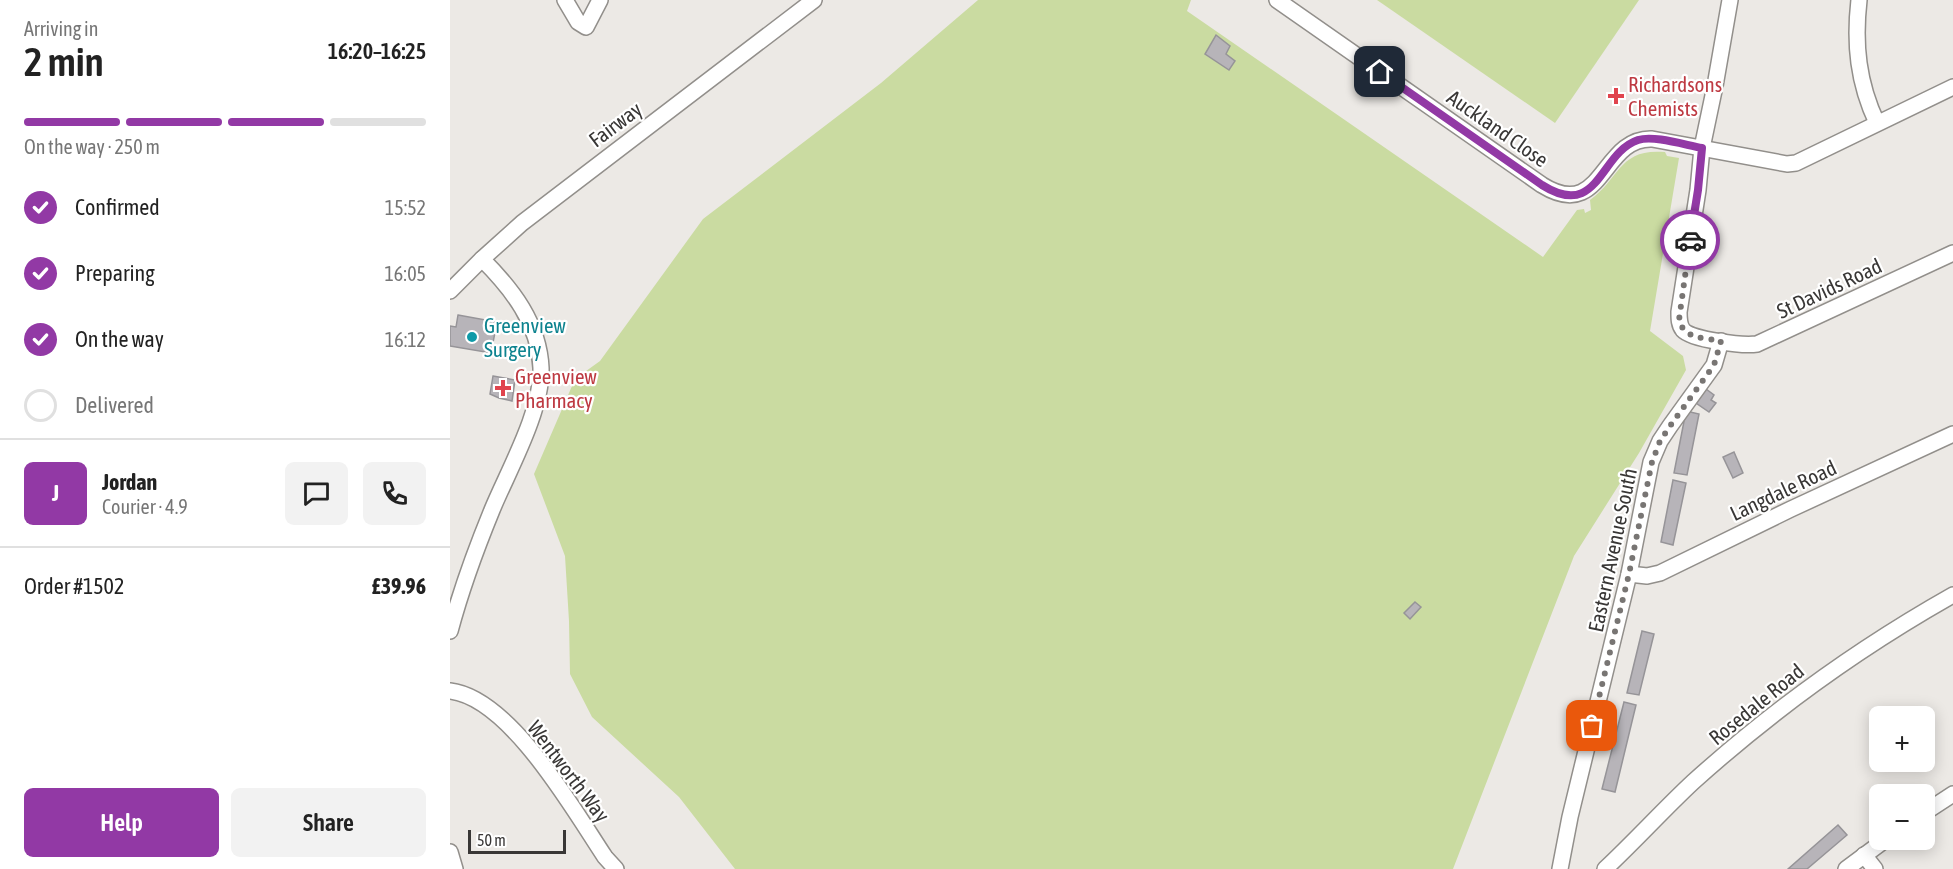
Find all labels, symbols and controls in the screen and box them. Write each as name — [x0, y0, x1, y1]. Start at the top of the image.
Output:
text: Arriving in — [24, 17, 98, 40]
text: 16:20–16:25 — [328, 38, 426, 64]
text: 2 min — [24, 40, 104, 84]
pin — [1354, 46, 1405, 97]
icon: home — [1363, 55, 1396, 88]
place label: Richardsons Chemists — [1628, 72, 1722, 120]
street label: Auckland Close — [1443, 84, 1553, 172]
marker: Richardsons Chemists — [1609, 89, 1623, 103]
street label: Fairway — [584, 96, 646, 152]
text: On the way · 250 m — [24, 135, 160, 158]
icon: check — [24, 191, 57, 224]
text: Confirmed — [75, 194, 160, 220]
text: 15:52 — [385, 196, 426, 219]
courier — [1660, 210, 1720, 270]
icon: car — [1674, 224, 1707, 257]
street label: St Davids Road — [1773, 253, 1885, 323]
icon: check — [24, 257, 57, 290]
text: Preparing — [75, 260, 155, 286]
text: 16:05 — [384, 262, 426, 285]
place label: Greenview Surgery — [484, 313, 566, 361]
icon: check — [24, 323, 57, 356]
text: On the way — [75, 326, 164, 352]
text: 16:12 — [385, 328, 426, 351]
marker: Greenview Surgery — [465, 330, 479, 344]
place label: Greenview Pharmacy — [515, 364, 597, 412]
marker: Greenview Pharmacy — [496, 381, 510, 395]
text: Delivered — [75, 392, 154, 418]
street label: Langdale Road — [1726, 455, 1840, 525]
button: chat — [285, 462, 348, 525]
button: phone — [363, 462, 426, 525]
street label: Eastern Avenue South — [1583, 466, 1641, 634]
text: Jordan — [102, 469, 157, 495]
text: J — [52, 480, 59, 506]
text: Courier · 4.9 — [102, 495, 188, 518]
text: Order #1502 — [24, 573, 124, 599]
text: £39.96 — [371, 573, 426, 599]
street label: Rosedale Road — [1704, 659, 1808, 749]
pin — [1566, 700, 1617, 751]
map controls — [1869, 706, 1935, 850]
button: + — [1869, 706, 1935, 772]
icon: bag — [1575, 709, 1608, 742]
street label: Wentworth Way — [523, 716, 615, 827]
button: − — [1869, 784, 1935, 850]
button: Help — [24, 788, 219, 857]
button: Share — [231, 788, 426, 857]
scale bar — [468, 827, 566, 854]
text: 50 m — [477, 831, 506, 849]

